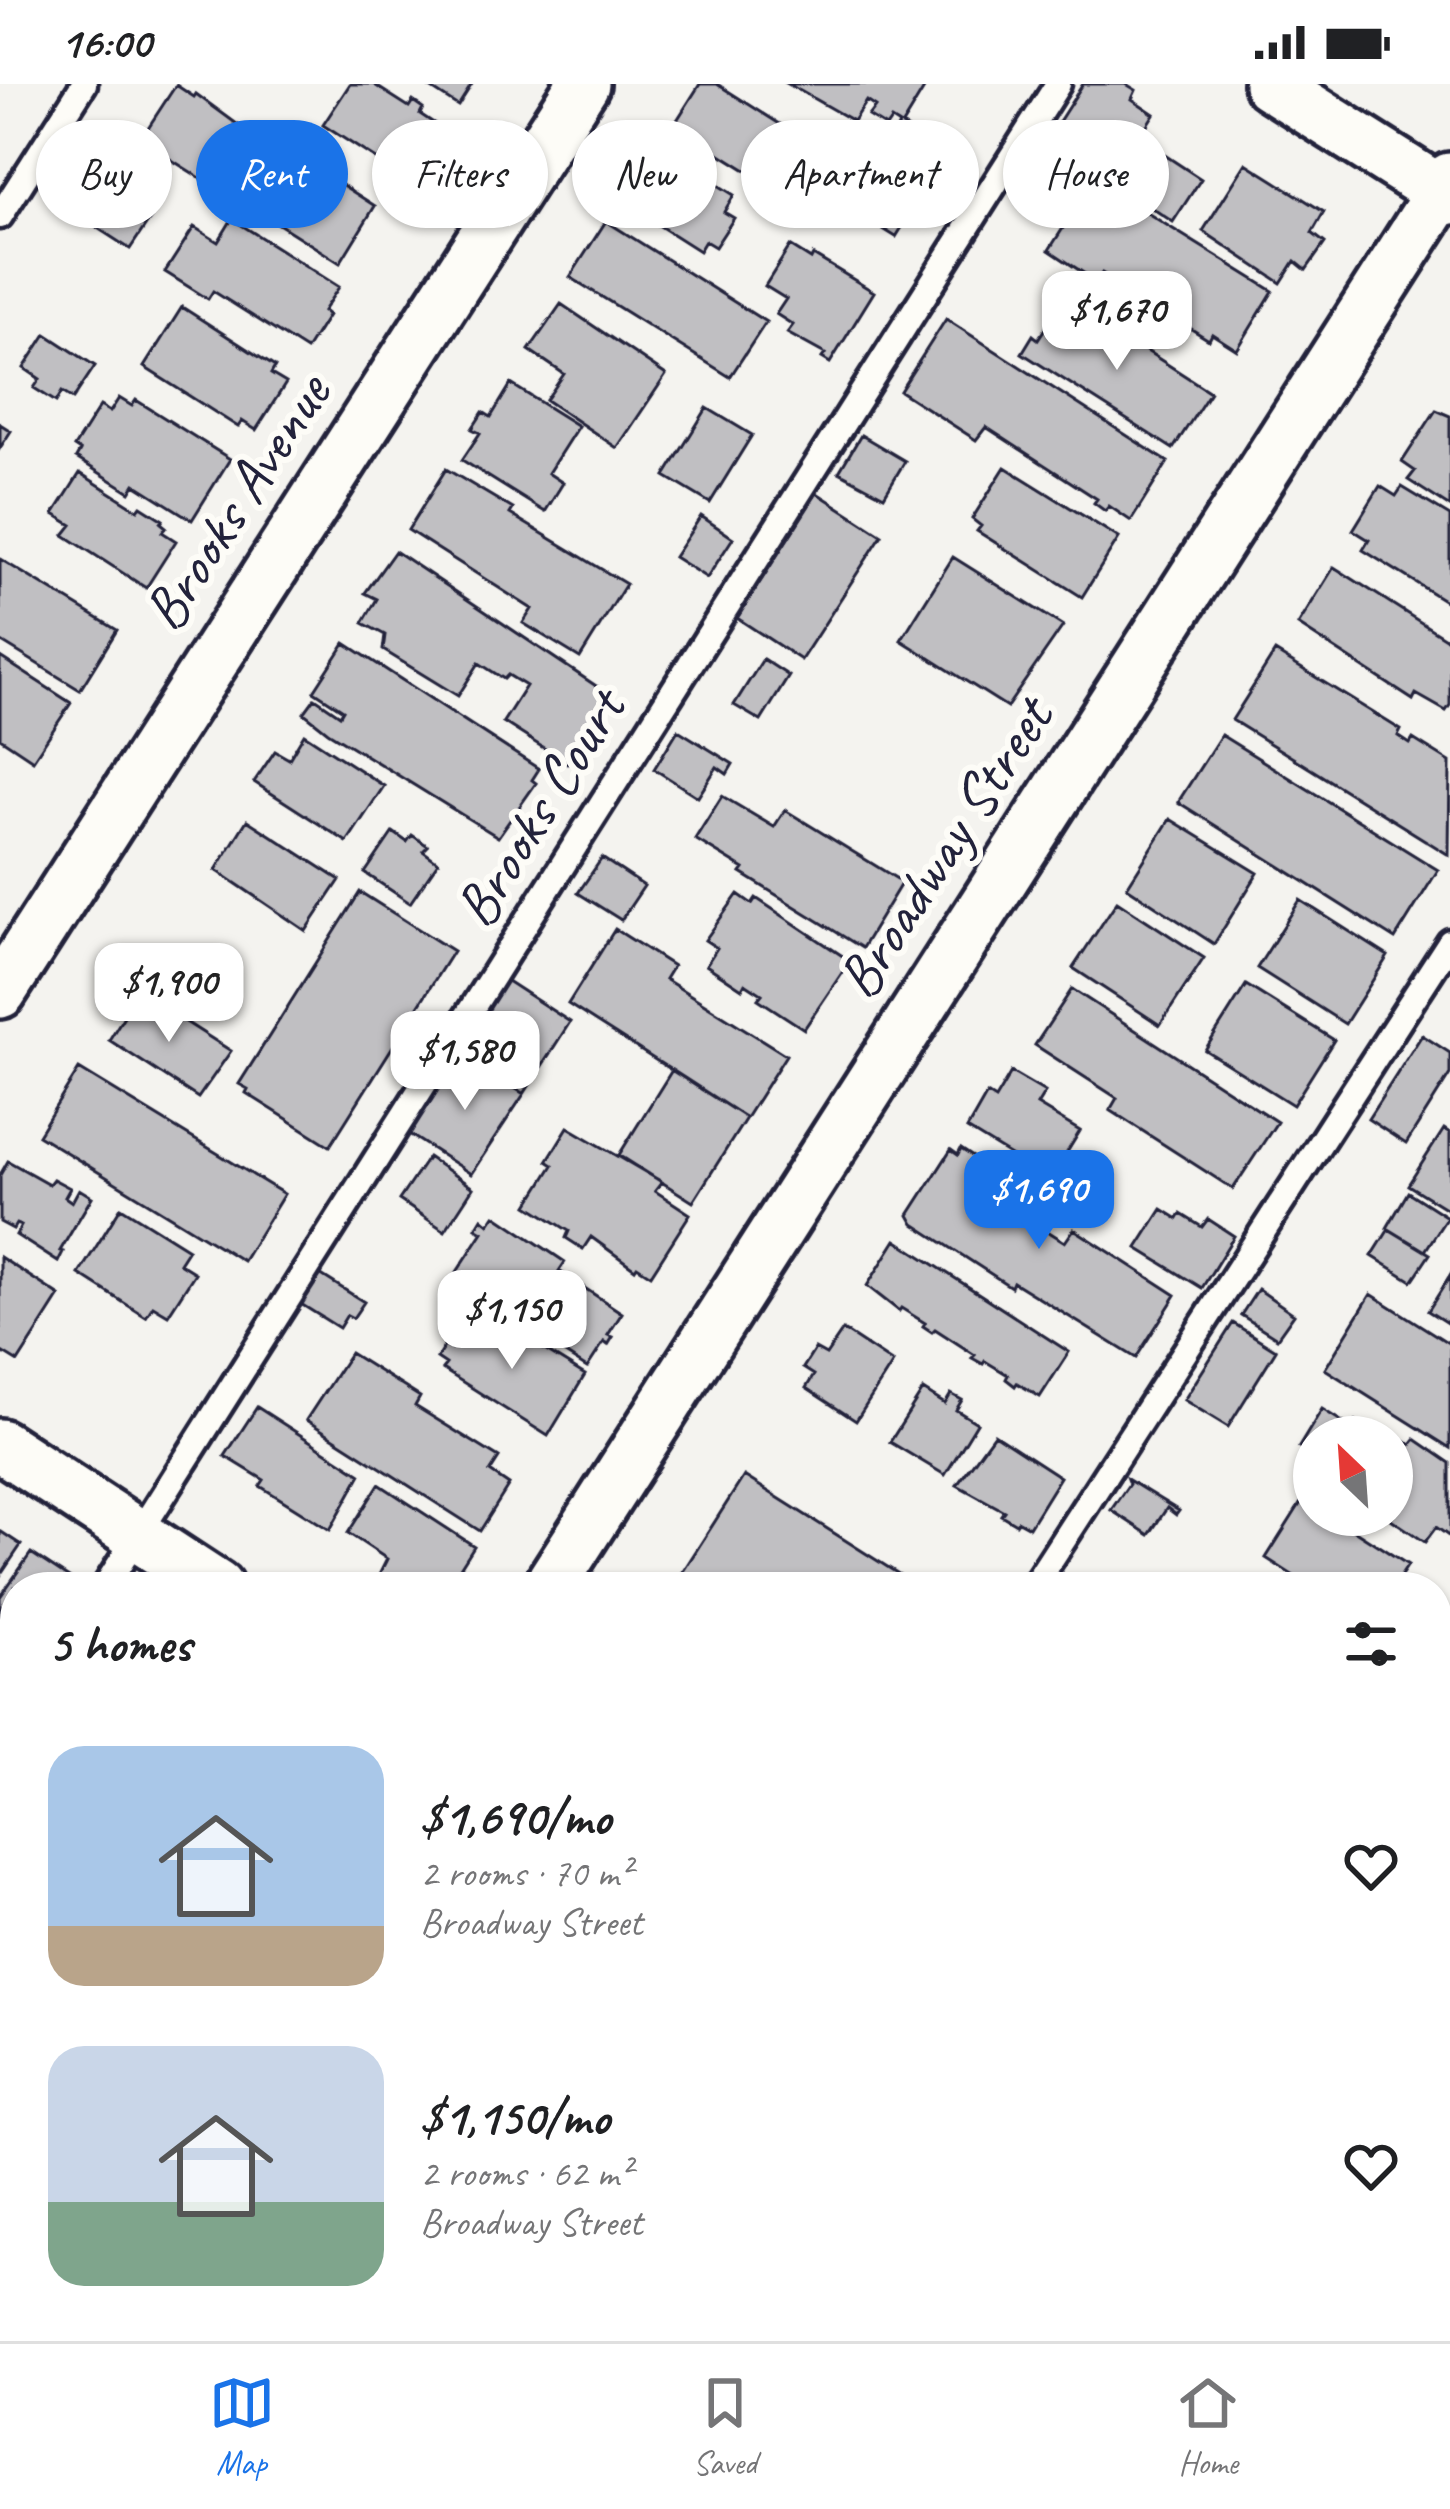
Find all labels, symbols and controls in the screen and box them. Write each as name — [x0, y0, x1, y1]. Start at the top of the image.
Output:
text: 16:00 — [60, 14, 151, 71]
chip: Buy — [36, 120, 172, 228]
chip: Rent — [196, 120, 348, 228]
chip: Filters — [372, 120, 548, 228]
chip: New — [572, 120, 717, 228]
chip: Apartment — [741, 120, 979, 228]
chip: House — [1003, 120, 1169, 228]
pin: $1,670 — [1019, 271, 1215, 373]
text: $1,670 — [1069, 285, 1165, 334]
street label: Brooks Avenue — [125, 357, 349, 644]
street label: Brooks Court — [437, 671, 644, 941]
street label: Broadway Street — [819, 680, 1072, 1012]
pin: $1,900 — [71, 943, 267, 1045]
text: $1,900 — [121, 957, 217, 1006]
pin: $1,580 — [367, 1011, 563, 1113]
text: $1,580 — [418, 1025, 512, 1074]
pin: $1,690 — [941, 1150, 1137, 1252]
text: $1,690 — [991, 1164, 1087, 1213]
pin: $1,150 — [414, 1270, 610, 1372]
text: $1,150 — [465, 1284, 559, 1333]
north arrow — [1293, 1416, 1413, 1536]
map controls — [1293, 1416, 1413, 1536]
icon: filters — [1338, 1611, 1404, 1677]
text: 5 homes — [48, 1612, 191, 1676]
text: $1,690/mo — [420, 1785, 611, 1849]
icon: home — [144, 1794, 288, 1938]
icon: heart — [1338, 1833, 1404, 1899]
text: 2 rooms · 70 m² — [420, 1849, 631, 1898]
text: Broadway Street — [420, 1898, 642, 1947]
text: $1,150/mo — [420, 2085, 609, 2149]
icon: home — [144, 2094, 288, 2238]
icon: heart — [1338, 2133, 1404, 2199]
text: 2 rooms · 62 m² — [420, 2149, 631, 2198]
text: Broadway Street — [420, 2198, 642, 2247]
tab: Map — [209, 2370, 275, 2484]
tab: Saved — [692, 2370, 758, 2484]
tab: Home — [1175, 2370, 1241, 2484]

